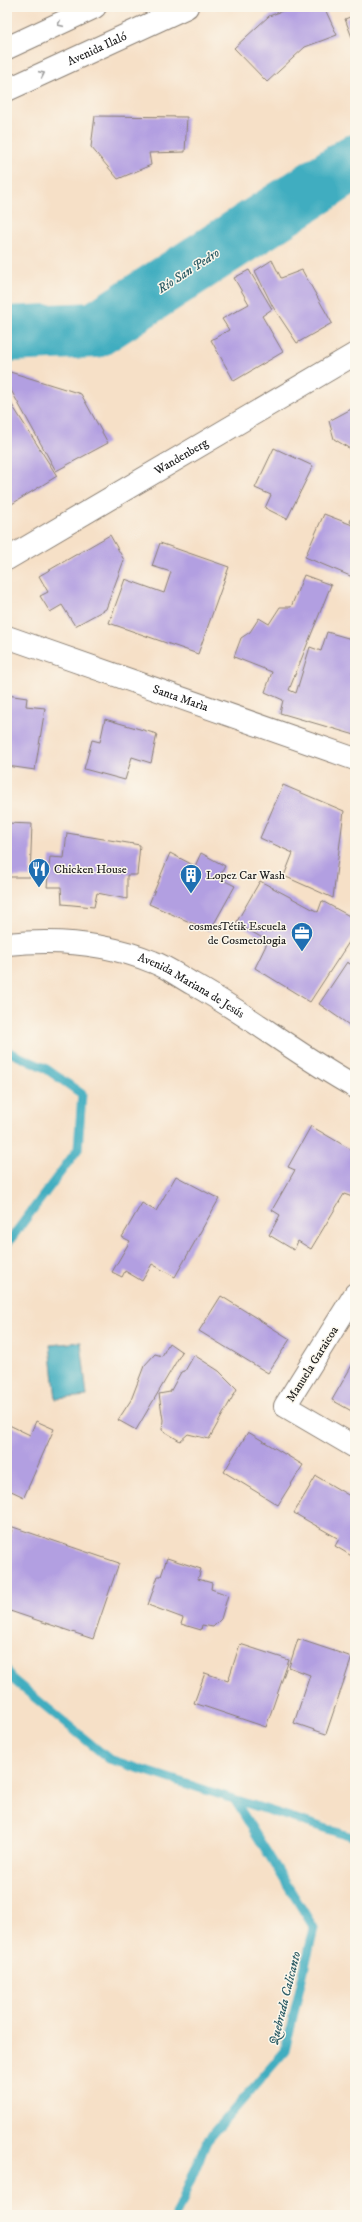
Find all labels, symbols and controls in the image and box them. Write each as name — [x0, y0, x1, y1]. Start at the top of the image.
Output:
one-way arrow — [57, 19, 64, 27]
street label: Avenida Ilaló — [65, 29, 129, 69]
one-way arrow — [38, 71, 46, 79]
water label: Río San Pedro — [154, 245, 223, 297]
street label: Wandenberg — [151, 435, 211, 479]
street label: Santa Marìa — [151, 682, 211, 715]
restaurant icon: Chicken House — [26, 856, 52, 889]
place label: Chicken House — [54, 862, 127, 877]
building icon: Lopez Car Wash — [178, 862, 204, 895]
place label: Lopez Car Wash — [206, 868, 286, 883]
place label: cosmesTétik Escuela de Cosmetologia — [189, 919, 287, 948]
office icon: cosmesTétik Escuela de Cosmetologia — [289, 920, 315, 953]
street label: Avenida Mariana de Jesús — [136, 950, 247, 1021]
street label: Manuela Garaicoa — [283, 1323, 342, 1405]
water label: Quebrada Calicanto — [266, 1949, 304, 2047]

